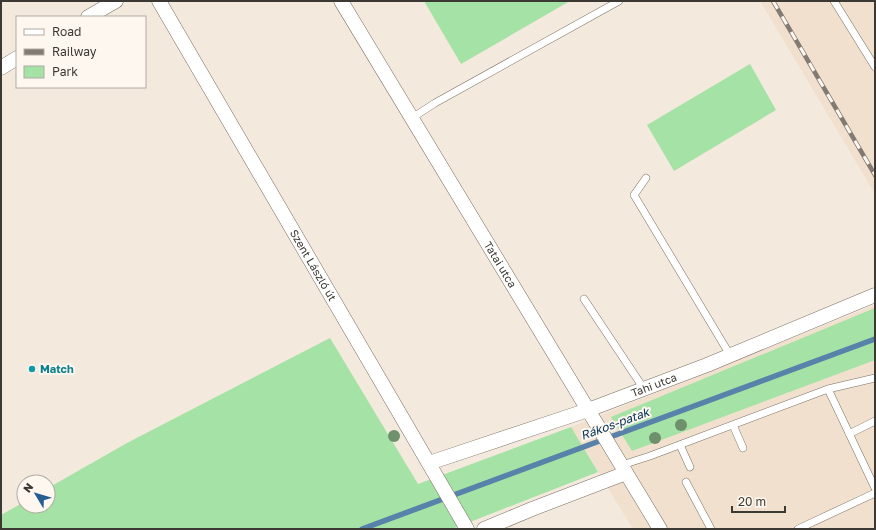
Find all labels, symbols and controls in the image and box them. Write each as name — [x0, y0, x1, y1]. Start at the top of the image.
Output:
legend — [16, 16, 146, 88]
text: Road — [52, 24, 81, 39]
text: Railway — [52, 44, 97, 59]
text: Park — [52, 64, 78, 79]
street label: Szent László út — [288, 227, 340, 303]
street label: Tatai utca — [482, 239, 520, 290]
place label: Match — [40, 362, 74, 375]
marker: Match — [27, 364, 37, 374]
street label: Tahi utca — [629, 370, 678, 399]
water label: Rákos-patak — [578, 404, 652, 443]
north arrow — [16, 474, 56, 514]
text: N — [20, 480, 35, 495]
scale bar — [732, 488, 785, 514]
text: 20 m — [738, 494, 766, 509]

